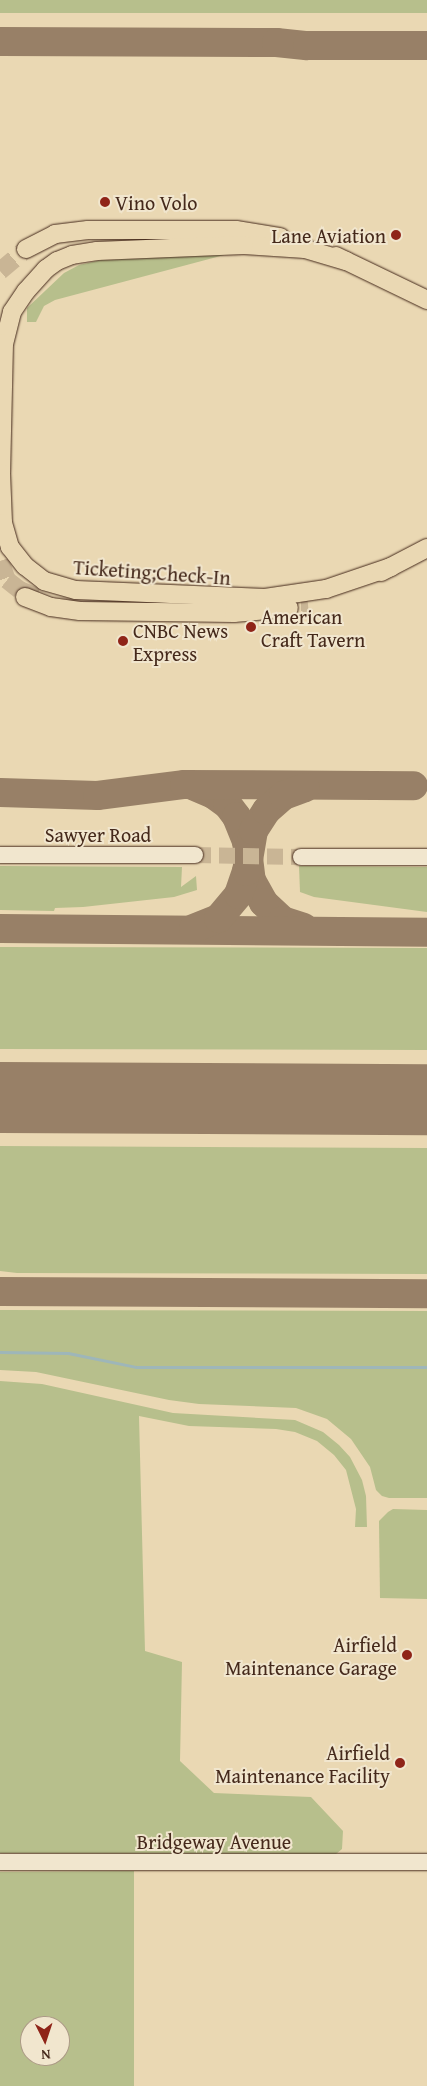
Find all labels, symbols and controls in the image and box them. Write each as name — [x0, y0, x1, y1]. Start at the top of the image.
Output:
place label: Vino Volo — [115, 190, 197, 214]
marker: Vino Volo — [99, 196, 111, 208]
place label: Lane Aviation — [271, 223, 386, 247]
marker: Lane Aviation — [390, 229, 402, 241]
street label: Ticketing;Check-In — [73, 555, 231, 589]
place label: American Craft Tavern — [261, 604, 365, 651]
place label: CNBC News Express — [133, 618, 228, 665]
marker: American Craft Tavern — [245, 621, 257, 633]
marker: CNBC News Express — [117, 635, 129, 647]
street label: Sawyer Road — [45, 822, 151, 846]
place label: Airfield Maintenance Garage — [225, 1632, 397, 1679]
marker: Airfield Maintenance Garage — [401, 1649, 413, 1661]
place label: Airfield Maintenance Facility — [215, 1740, 390, 1787]
marker: Airfield Maintenance Facility — [394, 1757, 406, 1769]
street label: Bridgeway Avenue — [137, 1829, 291, 1853]
north arrow — [20, 2016, 70, 2066]
text: N — [41, 2045, 51, 2065]

